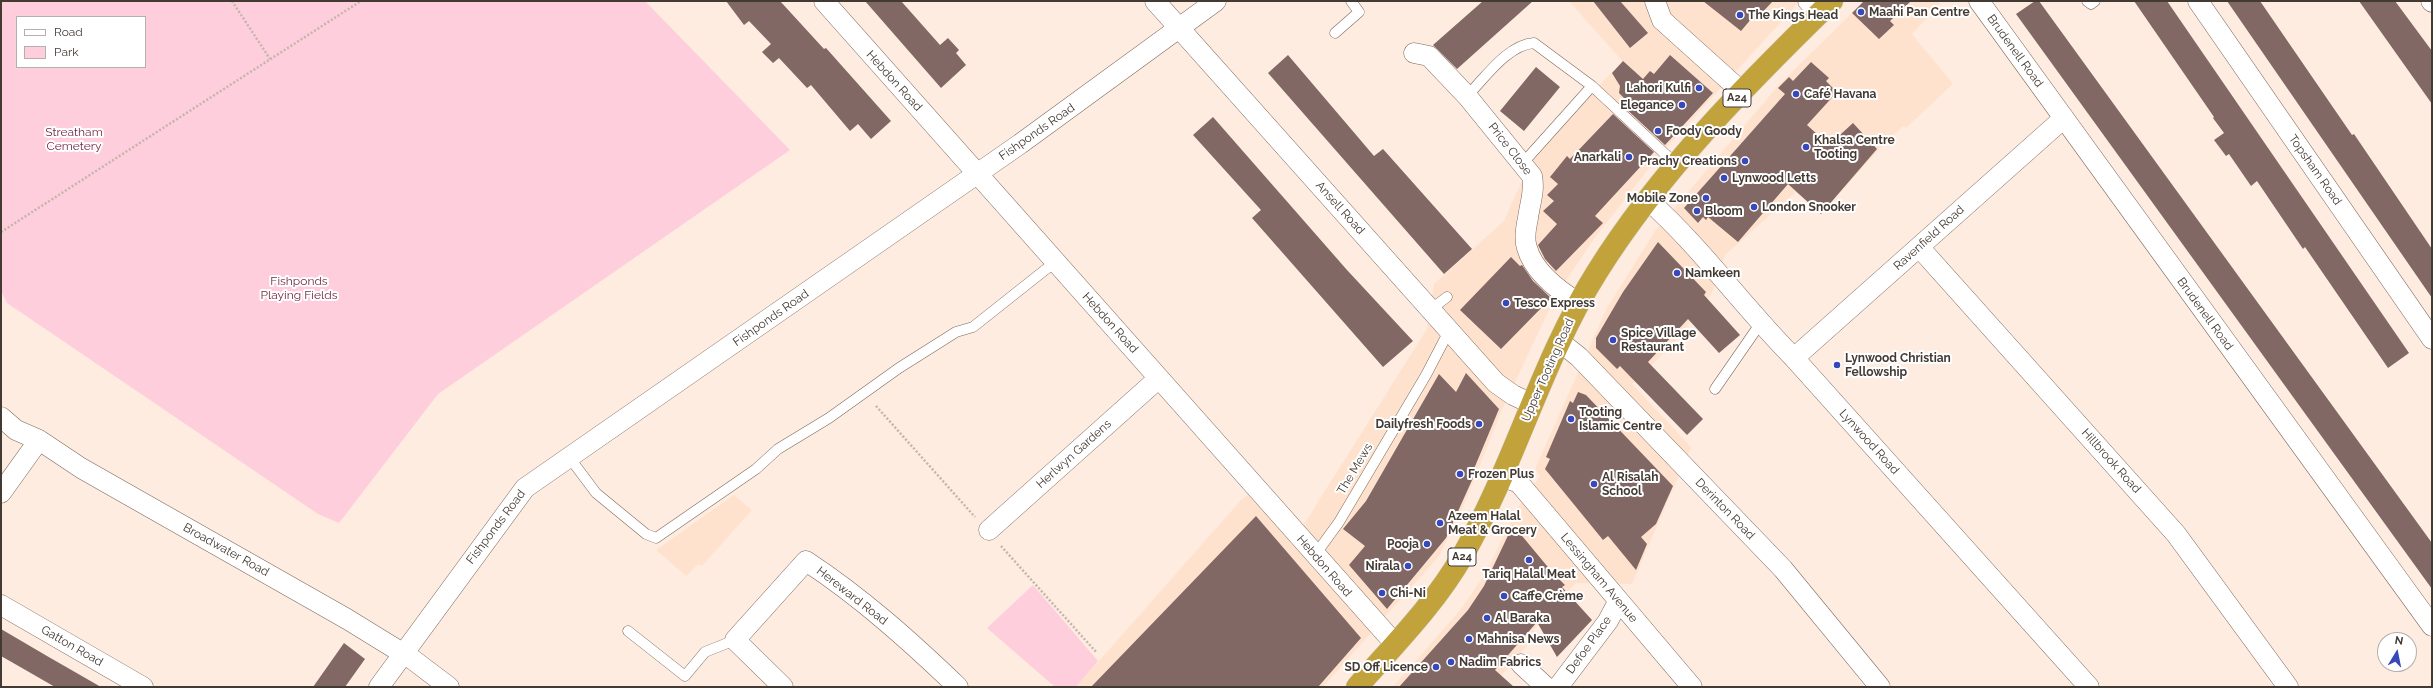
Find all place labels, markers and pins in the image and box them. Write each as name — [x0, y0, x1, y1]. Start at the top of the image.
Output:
place label: Maahi Pan Centre — [1869, 5, 1970, 19]
marker: Maahi Pan Centre — [1856, 7, 1866, 17]
place label: The Kings Head — [1748, 8, 1838, 22]
marker: The Kings Head — [1735, 10, 1745, 20]
place label: Lahori Kulfi — [1626, 81, 1691, 95]
marker: Lahori Kulfi — [1694, 83, 1704, 93]
place label: Café Havana — [1804, 87, 1877, 101]
marker: Café Havana — [1791, 89, 1801, 99]
place label: Elegance — [1620, 98, 1674, 112]
marker: Elegance — [1677, 100, 1687, 110]
place label: Foody Goody — [1666, 124, 1742, 138]
marker: Foody Goody — [1653, 126, 1663, 136]
place label: Khalsa Centre Tooting — [1814, 133, 1895, 161]
marker: Khalsa Centre Tooting — [1801, 142, 1811, 152]
place label: Anarkali — [1574, 150, 1621, 164]
marker: Anarkali — [1624, 152, 1634, 162]
place label: Prachy Creations — [1640, 154, 1737, 168]
marker: Prachy Creations — [1740, 156, 1750, 166]
place label: Lynwood Letts — [1732, 171, 1816, 185]
marker: Lynwood Letts — [1719, 173, 1729, 183]
place label: Mobile Zone — [1627, 191, 1698, 205]
marker: Mobile Zone — [1701, 193, 1711, 203]
place label: London Snooker — [1762, 200, 1856, 214]
marker: London Snooker — [1749, 202, 1759, 212]
place label: Bloom — [1705, 204, 1743, 218]
marker: Bloom — [1692, 206, 1702, 216]
place label: Namkeen — [1685, 266, 1740, 280]
marker: Namkeen — [1672, 268, 1682, 278]
place label: Tesco Express — [1514, 296, 1595, 310]
marker: Tesco Express — [1501, 298, 1511, 308]
place label: Spice Village Restaurant — [1621, 326, 1696, 354]
marker: Spice Village Restaurant — [1608, 335, 1618, 345]
place label: Lynwood Christian Fellowship — [1845, 351, 1951, 379]
marker: Lynwood Christian Fellowship — [1832, 360, 1842, 370]
place label: Tooting Islamic Centre — [1579, 405, 1662, 433]
marker: Tooting Islamic Centre — [1566, 414, 1576, 424]
place label: Dailyfresh Foods — [1375, 417, 1471, 431]
marker: Dailyfresh Foods — [1474, 419, 1484, 429]
place label: Frozen Plus — [1468, 467, 1534, 481]
marker: Frozen Plus — [1455, 469, 1465, 479]
place label: Al Risalah School — [1602, 470, 1658, 498]
marker: Al Risalah School — [1589, 479, 1599, 489]
place label: Azeem Halal Meat & Grocery — [1448, 509, 1537, 537]
marker: Azeem Halal Meat & Grocery — [1435, 518, 1445, 528]
place label: Pooja — [1387, 537, 1419, 551]
marker: Pooja — [1422, 539, 1432, 549]
marker: Tariq Halal Meat — [1524, 555, 1534, 565]
place label: Nirala — [1366, 559, 1400, 573]
marker: Nirala — [1403, 561, 1413, 571]
place label: Tariq Halal Meat — [1482, 567, 1576, 581]
place label: Chi-Ni — [1390, 586, 1426, 600]
marker: Chi-Ni — [1377, 588, 1387, 598]
place label: Caffe Crème — [1512, 589, 1583, 603]
marker: Caffe Crème — [1499, 591, 1509, 601]
place label: Al Baraka — [1495, 611, 1550, 625]
marker: Al Baraka — [1482, 613, 1492, 623]
place label: Mahnisa News — [1477, 632, 1559, 646]
marker: Mahnisa News — [1464, 634, 1474, 644]
place label: Nadim Fabrics — [1459, 655, 1541, 669]
marker: Nadim Fabrics — [1446, 657, 1456, 667]
place label: SD Off Licence — [1344, 660, 1428, 674]
marker: SD Off Licence — [1431, 662, 1441, 672]

